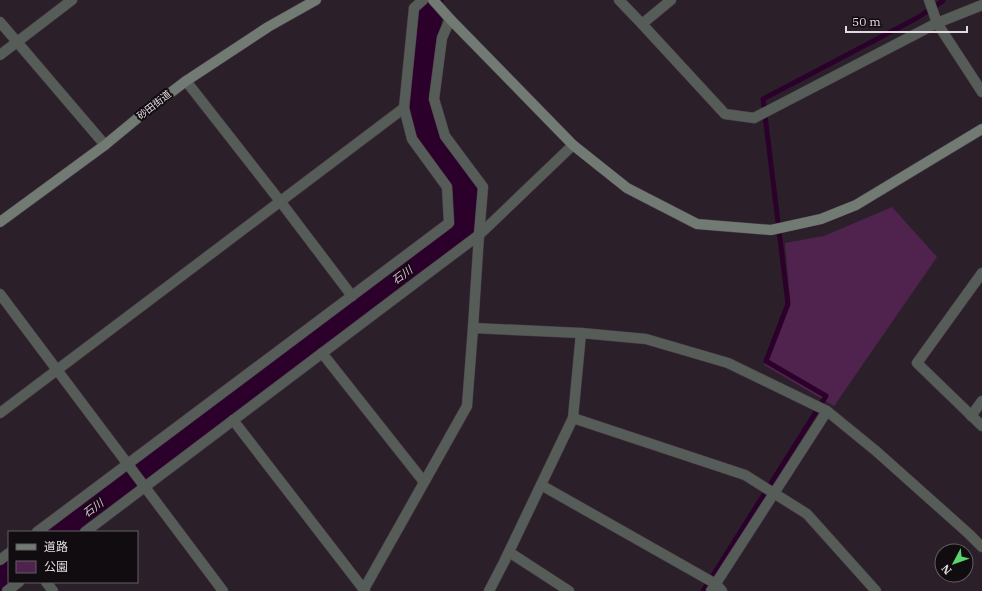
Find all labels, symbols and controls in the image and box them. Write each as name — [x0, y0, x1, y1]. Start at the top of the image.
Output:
scale bar — [846, 8, 967, 34]
text: 50 m — [852, 14, 881, 29]
street label: 砂田街道 — [134, 88, 174, 122]
water label: 石川 — [389, 262, 416, 287]
water label: 石川 — [80, 495, 107, 520]
legend — [8, 531, 138, 583]
text: 道路 — [44, 539, 68, 554]
north arrow — [934, 543, 974, 583]
text: 公園 — [44, 559, 68, 574]
text: N — [938, 561, 955, 577]

